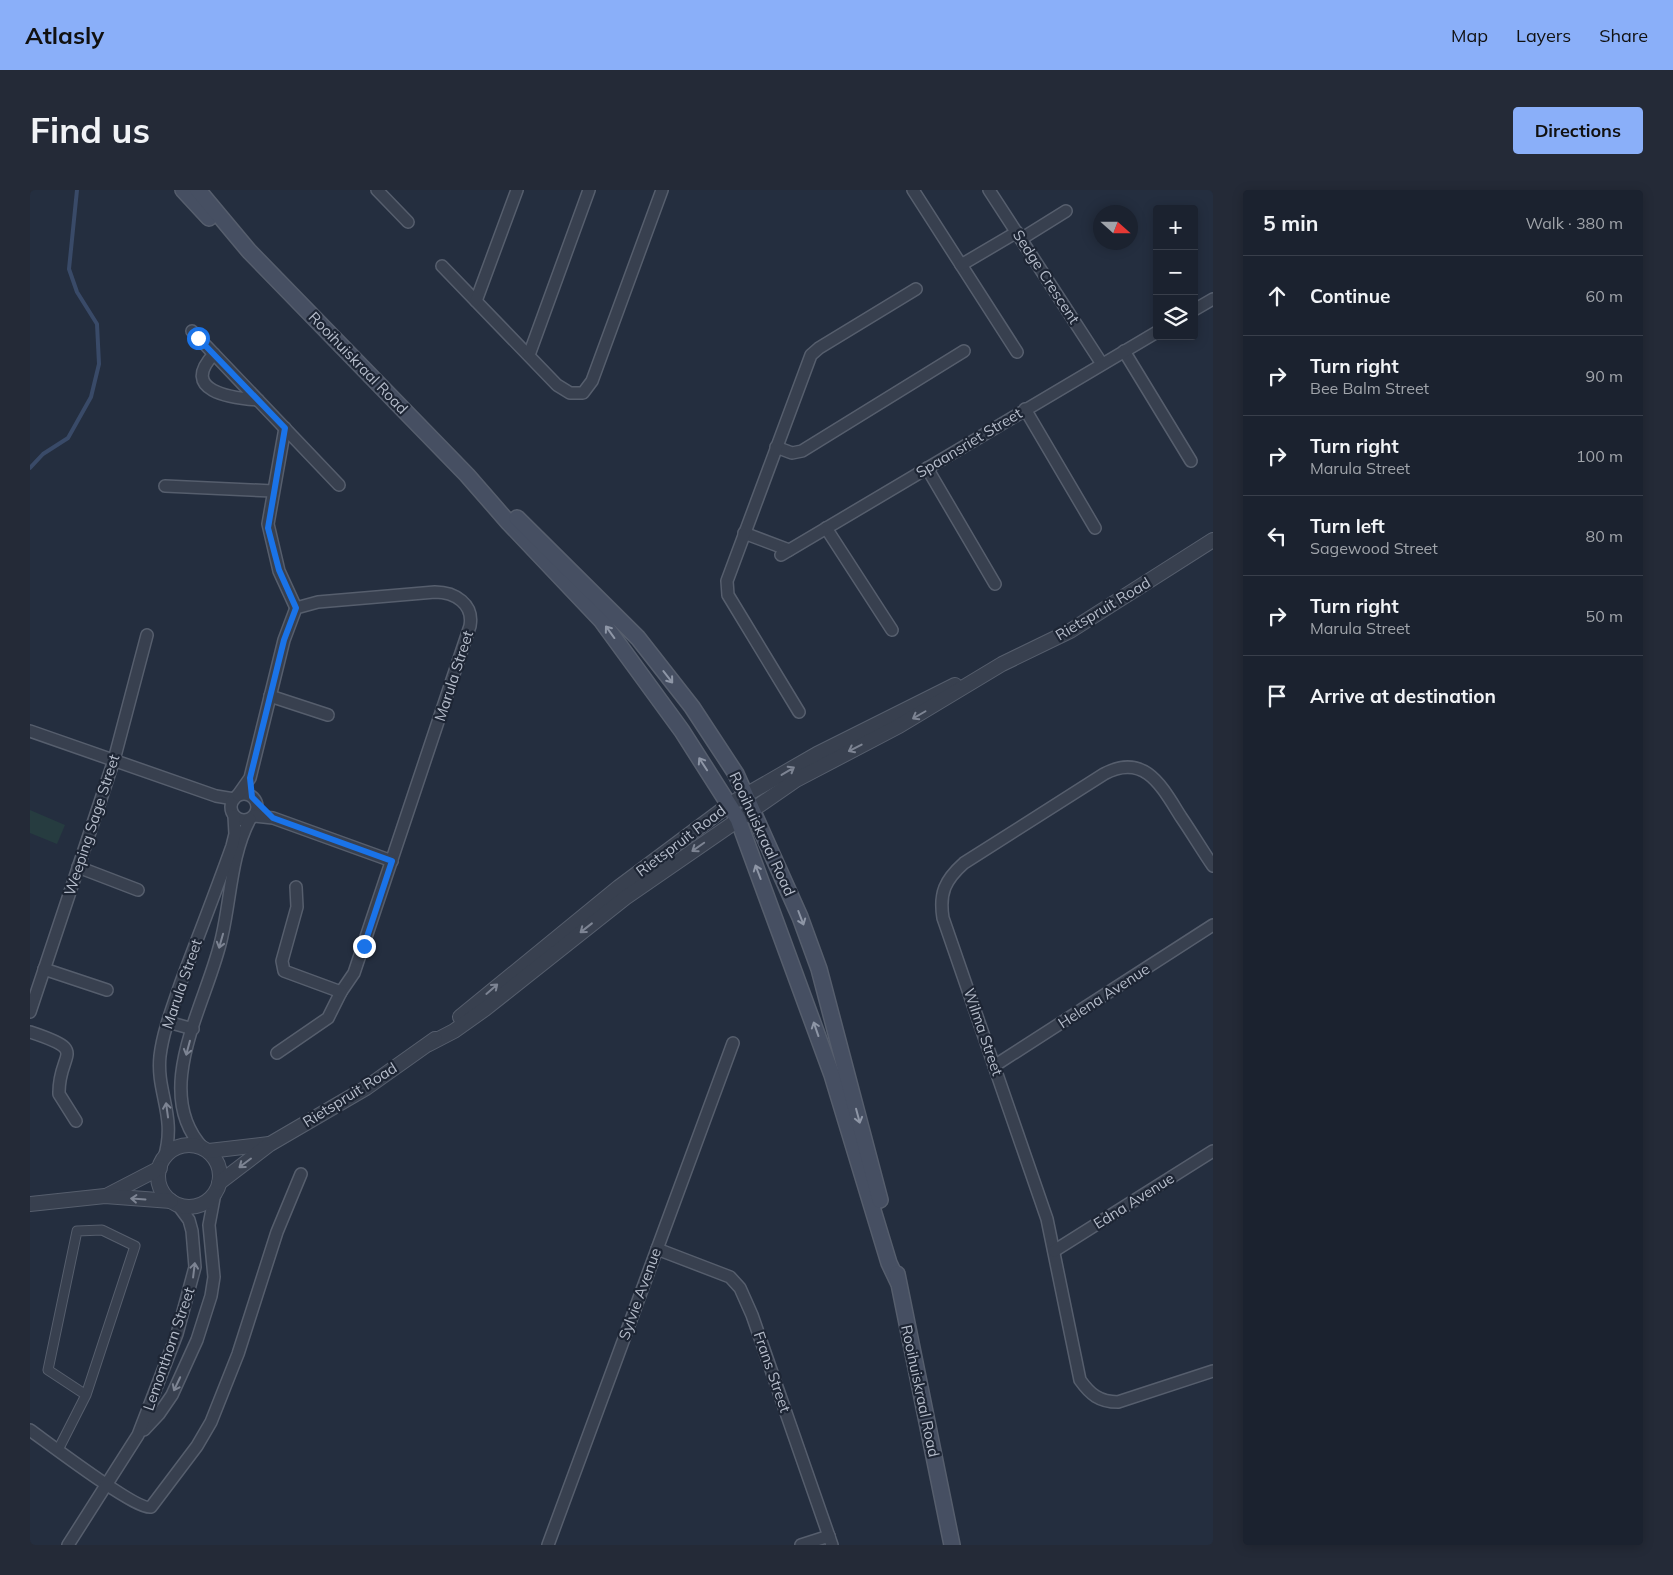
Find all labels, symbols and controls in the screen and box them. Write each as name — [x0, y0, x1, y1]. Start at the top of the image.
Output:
text: Atlasly — [25, 20, 104, 50]
text: Map — [1451, 24, 1488, 47]
text: Layers — [1516, 24, 1571, 47]
text: Share — [1599, 24, 1648, 47]
button: Directions — [1513, 107, 1643, 154]
text: Find us — [30, 108, 150, 152]
north arrow — [1093, 205, 1138, 250]
map controls — [1153, 205, 1198, 340]
button: + — [1153, 205, 1198, 250]
text: 5 min — [1263, 210, 1318, 236]
text: Walk · 380 m — [1525, 213, 1623, 233]
street label: Sedge Crescent — [1009, 226, 1084, 327]
button: − — [1153, 250, 1198, 295]
icon: ahead — [1263, 282, 1291, 310]
text: Continue — [1310, 284, 1390, 308]
text: 60 m — [1586, 286, 1623, 306]
button: layers — [1153, 295, 1198, 340]
street label: Rooihuiskraal Road — [305, 308, 412, 418]
route start — [187, 327, 210, 350]
text: Turn right — [1310, 354, 1399, 378]
icon: right — [1263, 362, 1291, 390]
text: 90 m — [1586, 366, 1623, 386]
text: Bee Balm Street — [1310, 378, 1429, 398]
street label: Spaansriet Street — [912, 403, 1025, 482]
text: Turn right — [1310, 434, 1399, 458]
icon: right — [1263, 442, 1291, 470]
text: 100 m — [1576, 446, 1623, 466]
text: Marula Street — [1310, 458, 1410, 478]
text: Turn left — [1310, 514, 1385, 538]
icon: left — [1263, 522, 1291, 550]
text: 80 m — [1586, 526, 1623, 546]
text: Sagewood Street — [1310, 538, 1438, 558]
street label: Rietspruit Road — [1052, 573, 1154, 644]
text: Turn right — [1310, 594, 1399, 618]
icon: right — [1263, 602, 1291, 630]
text: 50 m — [1586, 606, 1623, 626]
text: Marula Street — [1310, 618, 1410, 638]
one-way arrow — [605, 625, 615, 639]
street label: Marula Street — [430, 628, 477, 723]
one-way arrow — [663, 670, 673, 684]
icon: arrive — [1263, 682, 1291, 710]
text: Arrive at destination — [1310, 684, 1496, 708]
one-way arrow — [912, 711, 927, 720]
one-way arrow — [848, 743, 863, 753]
street label: Weeping Sage Street — [60, 752, 123, 898]
one-way arrow — [698, 757, 708, 771]
one-way arrow — [781, 765, 795, 775]
street label: Rooihuiskraal Road — [725, 769, 800, 899]
street label: Rietspruit Road — [632, 801, 729, 881]
one-way arrow — [691, 842, 705, 852]
one-way arrow — [753, 865, 762, 880]
one-way arrow — [796, 910, 806, 925]
one-way arrow — [579, 923, 593, 933]
one-way arrow — [215, 933, 225, 949]
route end — [353, 935, 376, 958]
street label: Marula Street — [157, 936, 206, 1031]
street label: Helena Avenue — [1054, 959, 1153, 1032]
one-way arrow — [486, 984, 499, 995]
street label: Wilma Street — [960, 986, 1007, 1078]
one-way arrow — [811, 1022, 820, 1037]
one-way arrow — [183, 1039, 192, 1055]
street label: Rietspruit Road — [299, 1058, 400, 1131]
one-way arrow — [162, 1102, 172, 1118]
one-way arrow — [853, 1108, 863, 1124]
one-way arrow — [239, 1158, 252, 1169]
street label: Edna Avenue — [1090, 1168, 1178, 1233]
one-way arrow — [130, 1194, 146, 1203]
street label: Sylvie Avenue — [614, 1245, 665, 1342]
one-way arrow — [189, 1262, 199, 1278]
street label: Lemonthorn Street — [139, 1285, 199, 1413]
street label: Rooihuiskraal Road — [897, 1323, 944, 1459]
street label: Frans Street — [750, 1329, 795, 1415]
one-way arrow — [171, 1376, 181, 1391]

